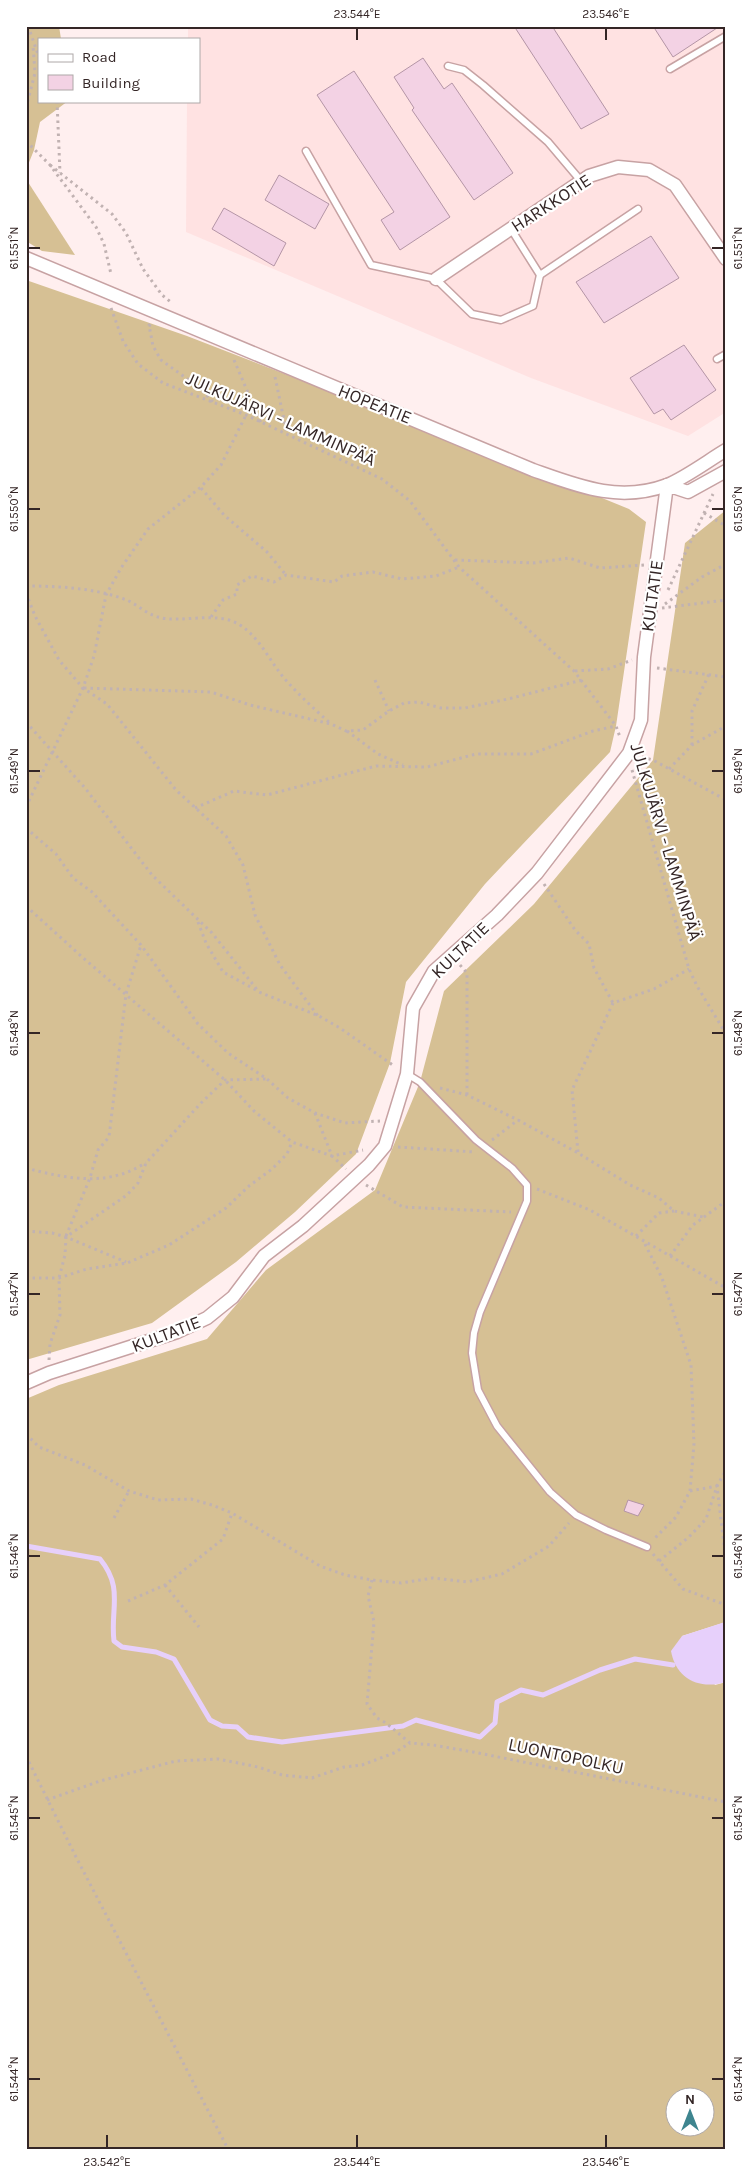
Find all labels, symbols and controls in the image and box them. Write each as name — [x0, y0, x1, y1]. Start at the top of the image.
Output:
text: 23.544°E — [333, 7, 381, 21]
text: 23.546°E — [582, 7, 630, 21]
legend — [38, 38, 200, 102]
text: Road — [82, 48, 117, 66]
text: Building — [82, 74, 140, 92]
street label: HARKKOTIE — [507, 169, 595, 237]
text: 61.551°N — [7, 227, 21, 269]
text: 61.551°N — [731, 227, 745, 269]
street label: JULKUJÄRVI - LAMMINPÄÄ — [183, 367, 379, 471]
street label: HOPEATIE — [335, 379, 415, 429]
text: 61.550°N — [7, 486, 21, 532]
text: 61.550°N — [731, 486, 745, 532]
street label: KULTATIE — [636, 559, 668, 633]
street label: JULKUJÄRVI - LAMMINPÄÄ — [625, 741, 707, 943]
text: 61.549°N — [7, 748, 21, 794]
text: 61.549°N — [731, 748, 745, 794]
street label: KULTATIE — [426, 917, 494, 983]
text: 61.548°N — [7, 1010, 21, 1056]
text: 61.548°N — [731, 1010, 745, 1056]
text: 61.547°N — [7, 1272, 21, 1316]
text: 61.547°N — [731, 1272, 745, 1316]
street label: KULTATIE — [128, 1311, 204, 1357]
text: 61.546°N — [7, 1533, 21, 1579]
text: 61.546°N — [731, 1533, 745, 1579]
street label: LUONTOPOLKU — [506, 1733, 626, 1779]
text: 61.545°N — [7, 1795, 21, 1841]
text: 61.545°N — [731, 1795, 745, 1841]
text: 61.544°N — [7, 2056, 21, 2102]
text: 61.544°N — [731, 2056, 745, 2102]
north arrow — [664, 2088, 714, 2138]
text: N — [685, 2091, 695, 2108]
text: 23.542°E — [83, 2155, 131, 2169]
text: 23.544°E — [333, 2155, 381, 2169]
text: 23.546°E — [582, 2155, 630, 2169]

